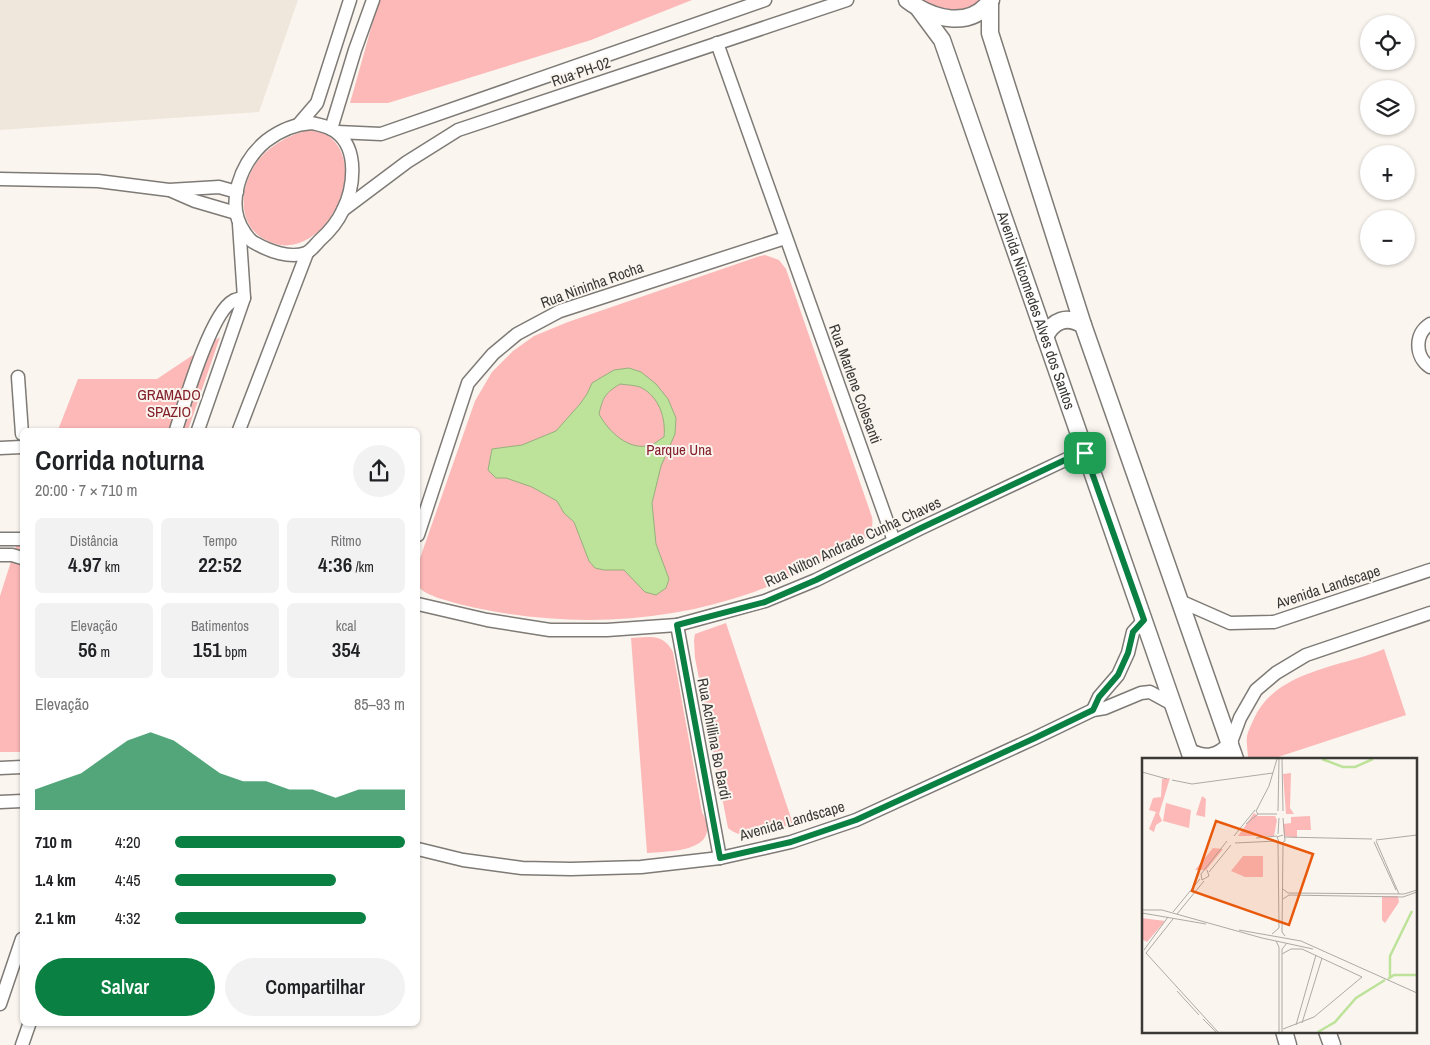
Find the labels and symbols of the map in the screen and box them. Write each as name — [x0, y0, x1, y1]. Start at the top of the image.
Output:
street label: Rua PH-02 — [549, 52, 613, 91]
street label: Avenida Nicomedes Alves dos Santos — [992, 207, 1081, 412]
street label: Rua Nininha Rocha — [537, 256, 646, 313]
street label: Rua Marlene Colesanti — [824, 321, 887, 447]
park label: GRAMADO SPAZIO — [137, 384, 201, 422]
pin — [1064, 432, 1106, 474]
park label: Parque Una — [646, 439, 712, 460]
street label: Rua Nilton Andrade Cunha Chaves — [761, 491, 944, 592]
street label: Avenida Landscape — [1272, 560, 1383, 614]
street label: Rua Achillina Bo Bardi — [692, 676, 737, 802]
inset map — [1142, 758, 1418, 1032]
street label: Avenida Landscape — [736, 795, 847, 846]

